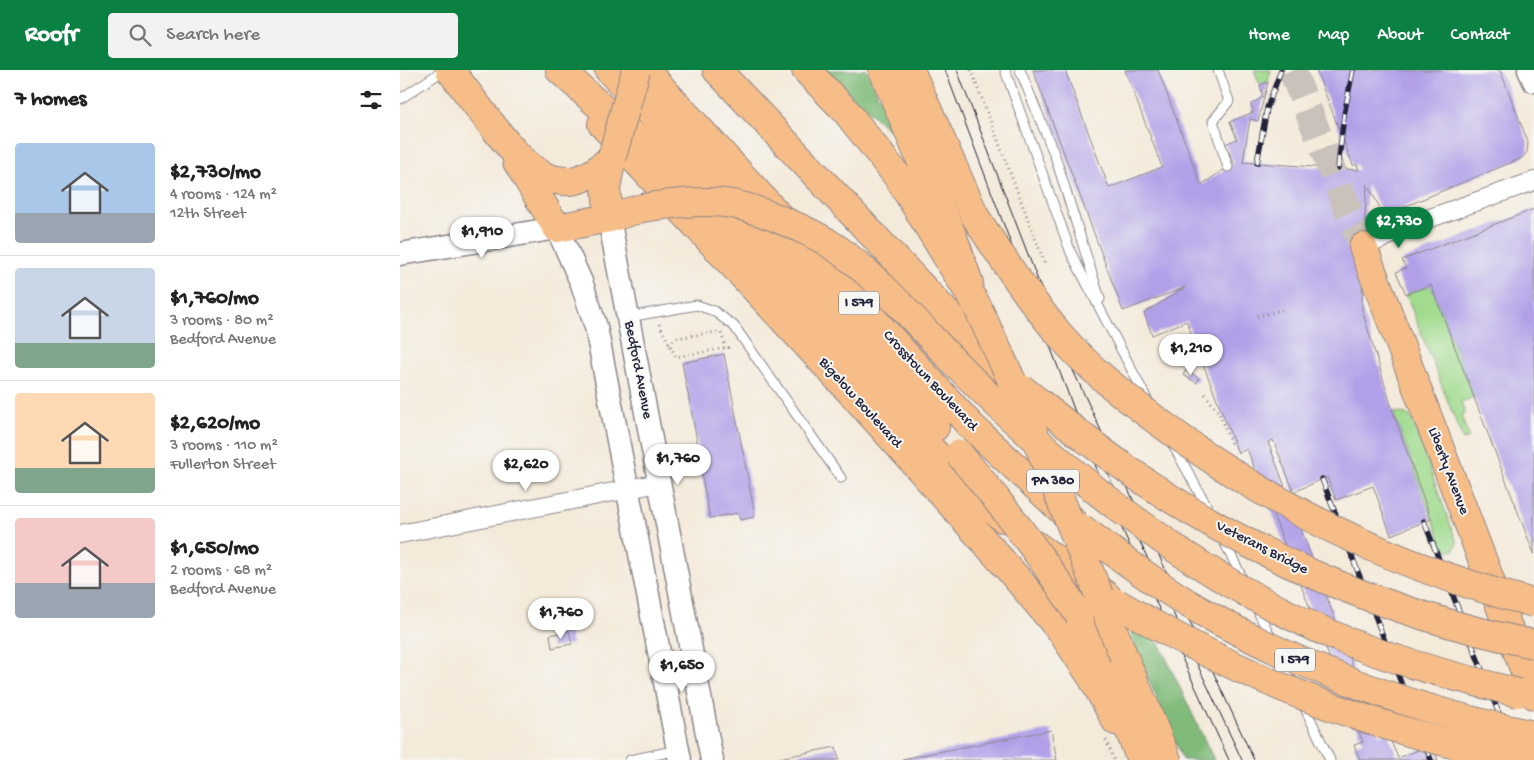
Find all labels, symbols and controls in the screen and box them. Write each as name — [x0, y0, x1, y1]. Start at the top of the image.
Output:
search box — [108, 13, 458, 58]
text: Roofr — [25, 21, 78, 50]
icon: search — [126, 21, 154, 49]
text: Search here — [166, 24, 260, 47]
text: Home — [1248, 25, 1290, 46]
text: Map — [1318, 25, 1349, 46]
text: About — [1377, 25, 1423, 46]
text: Contact — [1451, 25, 1509, 46]
icon: filters — [357, 86, 385, 114]
text: 7 homes — [15, 88, 87, 113]
text: $2,730/mo — [170, 161, 261, 186]
icon: home — [55, 163, 115, 223]
text: 4 rooms · 124 m² — [170, 186, 277, 205]
text: 12th Street — [170, 205, 246, 224]
pin: $2,730 — [1358, 206, 1440, 249]
text: $2,730 — [1376, 213, 1422, 232]
pin: $1,910 — [441, 216, 523, 259]
text: $1,910 — [461, 223, 503, 242]
text: $1,760/mo — [170, 287, 259, 312]
icon: home — [55, 288, 115, 348]
road number: I 579 — [839, 292, 879, 314]
text: 3 rooms · 80 m² — [170, 312, 274, 331]
street label: Bedford Avenue — [619, 319, 656, 421]
street label: Crosstown Boulevard — [879, 327, 982, 436]
text: Bedford Avenue — [170, 331, 276, 350]
pin: $1,210 — [1150, 334, 1232, 376]
text: $1,210 — [1170, 340, 1212, 359]
street label: Bigelow Boulevard — [814, 353, 906, 453]
text: $2,620/mo — [170, 412, 260, 437]
icon: home — [55, 413, 115, 473]
street label: Liberty Avenue — [1423, 425, 1473, 517]
text: 3 rooms · 110 m² — [170, 437, 278, 456]
pin: $1,760 — [637, 444, 719, 486]
pin: $2,620 — [485, 450, 567, 492]
text: $1,760 — [656, 450, 700, 469]
text: Fullerton Street — [170, 456, 276, 475]
text: $2,620 — [503, 456, 549, 475]
road number: PA 380 — [1027, 470, 1079, 492]
street label: Veterans Bridge — [1212, 517, 1311, 579]
text: $1,650/mo — [170, 537, 259, 562]
icon: home — [55, 538, 115, 598]
text: 2 rooms · 68 m² — [170, 562, 272, 581]
text: Bedford Avenue — [170, 581, 276, 600]
pin: $1,760 — [520, 598, 602, 640]
text: $1,760 — [539, 604, 583, 623]
road number: I 579 — [1275, 648, 1315, 672]
pin: $1,650 — [641, 650, 723, 693]
text: $1,650 — [660, 657, 704, 676]

